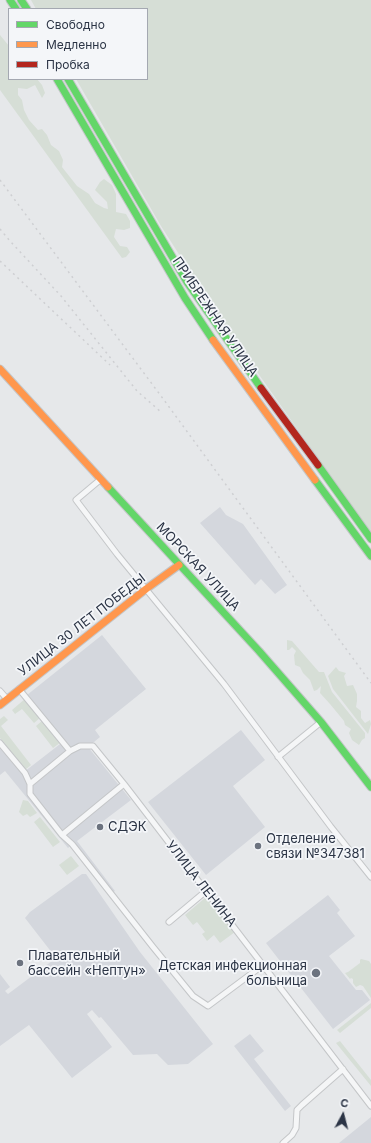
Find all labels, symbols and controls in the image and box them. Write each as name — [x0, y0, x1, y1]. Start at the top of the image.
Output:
legend — [8, 8, 148, 80]
text: Свободно — [46, 17, 105, 32]
text: Медленно — [46, 37, 107, 52]
text: Пробка — [46, 57, 90, 72]
street label: ПРИБРЕЖНАЯ УЛИЦА — [169, 254, 261, 380]
street label: МОРСКАЯ УЛИЦА — [153, 520, 243, 614]
street label: УЛИЦА 30 ЛЕТ ПОБЕДЫ — [15, 570, 149, 680]
place label: СДЭК — [108, 819, 146, 835]
marker: СДЭК — [95, 822, 105, 832]
place label: Отделение связи №347381 — [266, 831, 365, 862]
street label: УЛИЦА ЛЕНИНА — [162, 838, 240, 930]
marker: Отделение связи №347381 — [253, 841, 263, 851]
place label: Плавательный бассейн «Нептун» — [28, 948, 146, 979]
marker: Плавательный бассейн «Нептун» — [15, 958, 25, 968]
place label: Детская инфекционная больница — [158, 958, 307, 989]
marker: Детская инфекционная больница — [310, 967, 322, 979]
north arrow — [323, 1095, 363, 1135]
text: С — [340, 1096, 349, 1111]

